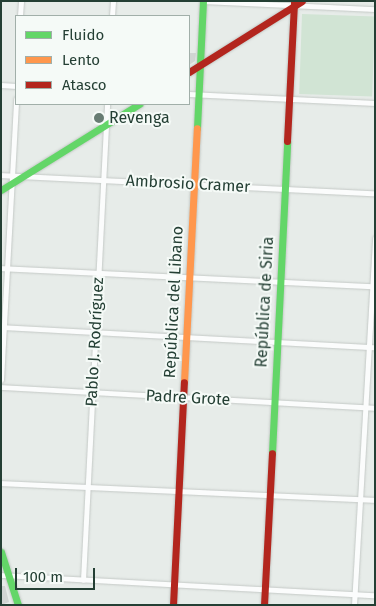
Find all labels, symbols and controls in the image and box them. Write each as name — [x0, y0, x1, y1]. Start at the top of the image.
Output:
legend — [15, 15, 190, 105]
text: Fluido — [62, 26, 104, 44]
text: Lento — [62, 51, 100, 69]
text: Atasco — [62, 76, 107, 94]
place label: Revenga — [109, 108, 170, 128]
marker: Revenga — [93, 112, 105, 124]
street label: Ambrosio Cramer — [125, 171, 251, 197]
street label: República del Libano — [160, 225, 188, 379]
street label: República de Siria — [252, 236, 278, 368]
street label: Pablo J. Rodríguez — [82, 277, 108, 407]
street label: Padre Grote — [145, 386, 231, 410]
scale bar — [18, 558, 98, 590]
text: 100 m — [23, 568, 63, 586]

